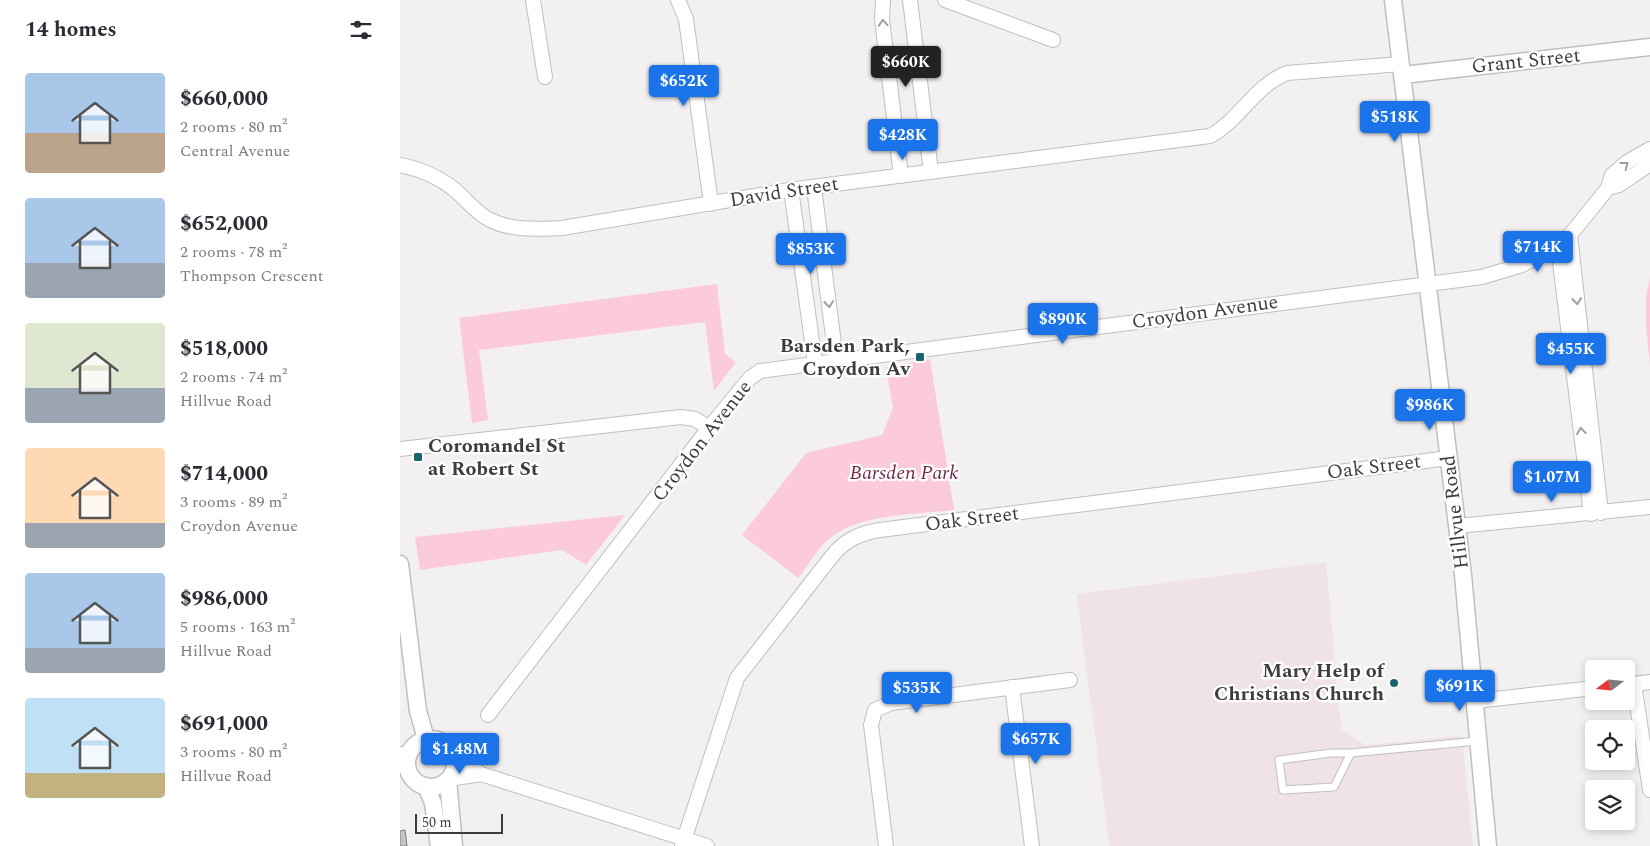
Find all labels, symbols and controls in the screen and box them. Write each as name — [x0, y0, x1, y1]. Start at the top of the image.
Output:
text: 14 homes — [25, 14, 117, 46]
icon: filters — [347, 16, 375, 44]
one-way arrow — [878, 19, 889, 27]
street label: Grant Street — [1470, 40, 1582, 82]
pin: $660K — [871, 46, 941, 88]
text: $660K — [882, 50, 930, 74]
pin: $652K — [649, 64, 719, 107]
text: $652K — [660, 69, 708, 93]
text: $660,000 — [180, 83, 268, 115]
icon: home — [65, 93, 125, 153]
pin: $518K — [1360, 100, 1430, 143]
text: $518K — [1371, 105, 1419, 129]
text: 2 rooms · 80 m² — [180, 115, 287, 139]
pin: $428K — [868, 119, 938, 161]
text: $428K — [879, 123, 927, 147]
text: Central Avenue — [180, 139, 290, 163]
one-way arrow — [1619, 162, 1629, 171]
street label: David Street — [727, 169, 841, 215]
text: $652,000 — [180, 208, 268, 240]
icon: home — [65, 218, 125, 278]
pin: $714K — [1503, 230, 1573, 273]
pin: $853K — [776, 232, 846, 275]
text: $714K — [1514, 235, 1562, 259]
text: $853K — [787, 237, 835, 261]
text: 2 rooms · 78 m² — [180, 240, 287, 264]
text: Thompson Crescent — [180, 264, 323, 288]
street label: Croydon Avenue — [1130, 287, 1280, 337]
one-way arrow — [1571, 297, 1582, 305]
one-way arrow — [823, 301, 834, 309]
pin: $890K — [1028, 302, 1098, 345]
text: $890K — [1039, 307, 1087, 331]
place label: Barsden Park, Croydon Av — [780, 331, 911, 384]
pin: $455K — [1536, 332, 1606, 375]
text: $518,000 — [180, 333, 268, 365]
text: $455K — [1547, 337, 1595, 361]
icon: home — [65, 343, 125, 403]
marker: Barsden Park, Croydon Av — [914, 351, 926, 363]
text: 2 rooms · 74 m² — [180, 365, 287, 389]
street label: Croydon Avenue — [645, 374, 759, 508]
pin: $986K — [1395, 388, 1465, 431]
text: Hillvue Road — [180, 389, 272, 413]
text: $986K — [1406, 393, 1454, 417]
one-way arrow — [1576, 426, 1586, 435]
place label: Coromandel St at Robert St — [428, 431, 566, 484]
street label: Oak Street — [1325, 446, 1423, 488]
marker: Coromandel St at Robert St — [412, 451, 424, 463]
street label: Hillvue Road — [1433, 453, 1477, 571]
text: $714,000 — [180, 458, 268, 490]
park label: Barsden Park — [849, 458, 959, 488]
pin: $1.07M — [1511, 460, 1593, 503]
text: $1.07M — [1524, 465, 1580, 489]
icon: home — [65, 468, 125, 528]
text: 3 rooms · 89 m² — [180, 490, 287, 514]
street label: Oak Street — [923, 498, 1021, 540]
text: Croydon Avenue — [180, 514, 298, 538]
text: $986,000 — [180, 583, 268, 615]
icon: home — [65, 593, 125, 653]
text: 5 rooms · 163 m² — [180, 615, 295, 639]
text: Hillvue Road — [180, 639, 272, 663]
place label: Mary Help of Christians Church — [1214, 656, 1386, 709]
north arrow — [1585, 660, 1635, 710]
map controls — [1585, 660, 1635, 830]
pin: $691K — [1425, 670, 1495, 712]
pin: $535K — [882, 672, 952, 714]
text: $691K — [1436, 674, 1484, 698]
text: $535K — [893, 676, 941, 700]
marker: Mary Help of Christians Church — [1388, 677, 1400, 689]
text: $691,000 — [180, 708, 268, 740]
icon: home — [65, 718, 125, 778]
button: locate — [1585, 720, 1635, 770]
pin: $657K — [1001, 722, 1071, 765]
text: $657K — [1012, 727, 1060, 751]
pin: $1.48M — [419, 732, 501, 775]
text: $1.48M — [432, 737, 488, 761]
text: 3 rooms · 80 m² — [180, 740, 287, 764]
text: Hillvue Road — [180, 764, 272, 788]
button: layers — [1585, 780, 1635, 830]
scale bar — [415, 811, 502, 834]
text: 50 m — [422, 812, 452, 833]

